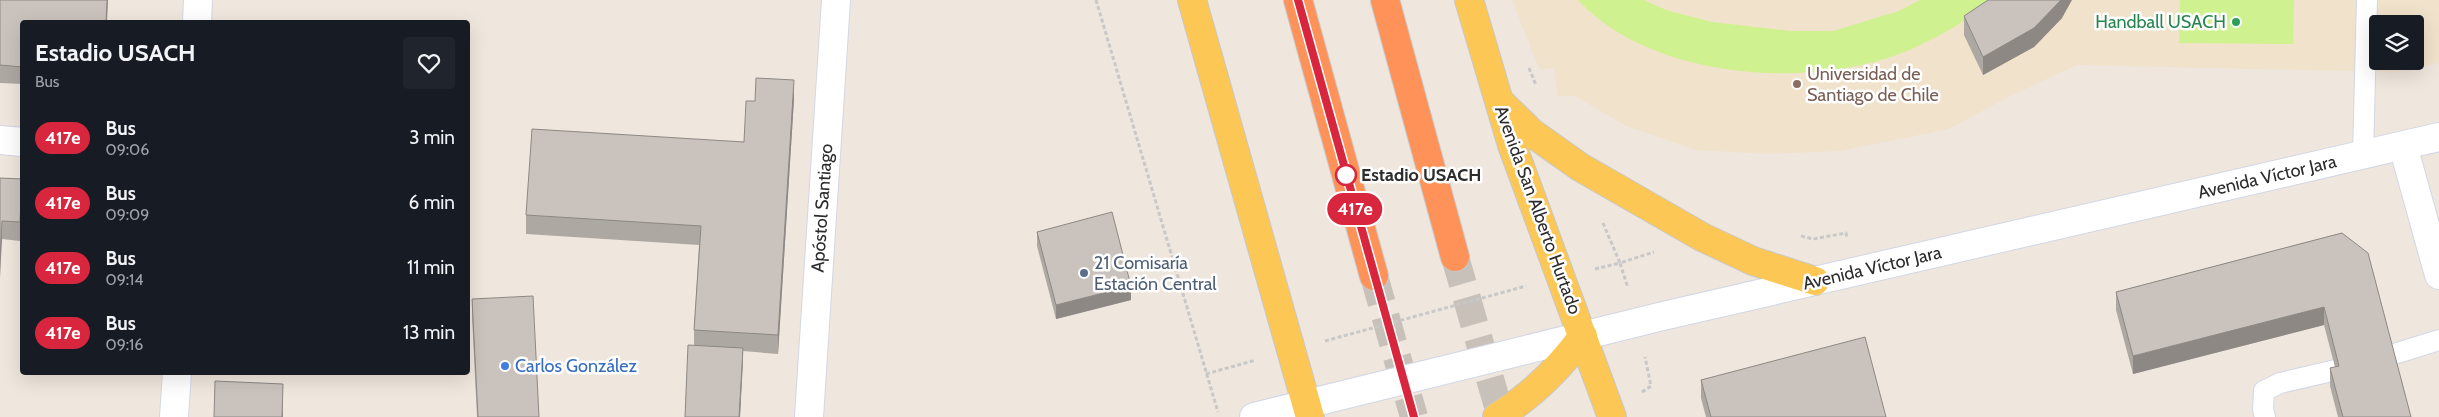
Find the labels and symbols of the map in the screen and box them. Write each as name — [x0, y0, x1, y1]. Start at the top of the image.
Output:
place label: Handball USACH — [2095, 11, 2226, 33]
marker: Handball USACH — [2230, 16, 2242, 28]
place label: Universidad de Santiago de Chile — [1807, 63, 1939, 106]
marker: Universidad de Santiago de Chile — [1791, 78, 1803, 90]
street label: Avenida San Alberto Hurtado — [1490, 103, 1586, 317]
street label: Apóstol Santiago — [807, 143, 837, 273]
street label: Avenida Víctor Jara — [2196, 150, 2339, 204]
marker: Estadio USACH — [1335, 164, 1357, 186]
place label: Estadio USACH — [1361, 164, 1481, 186]
line badge: 417e — [1320, 193, 1390, 225]
street label: Avenida Víctor Jara — [1801, 241, 1944, 295]
place label: 21 Comisaría Estación Central — [1094, 252, 1217, 295]
marker: 21 Comisaría Estación Central — [1078, 267, 1090, 279]
place label: Carlos González — [515, 355, 637, 377]
marker: Carlos González — [499, 360, 511, 372]

